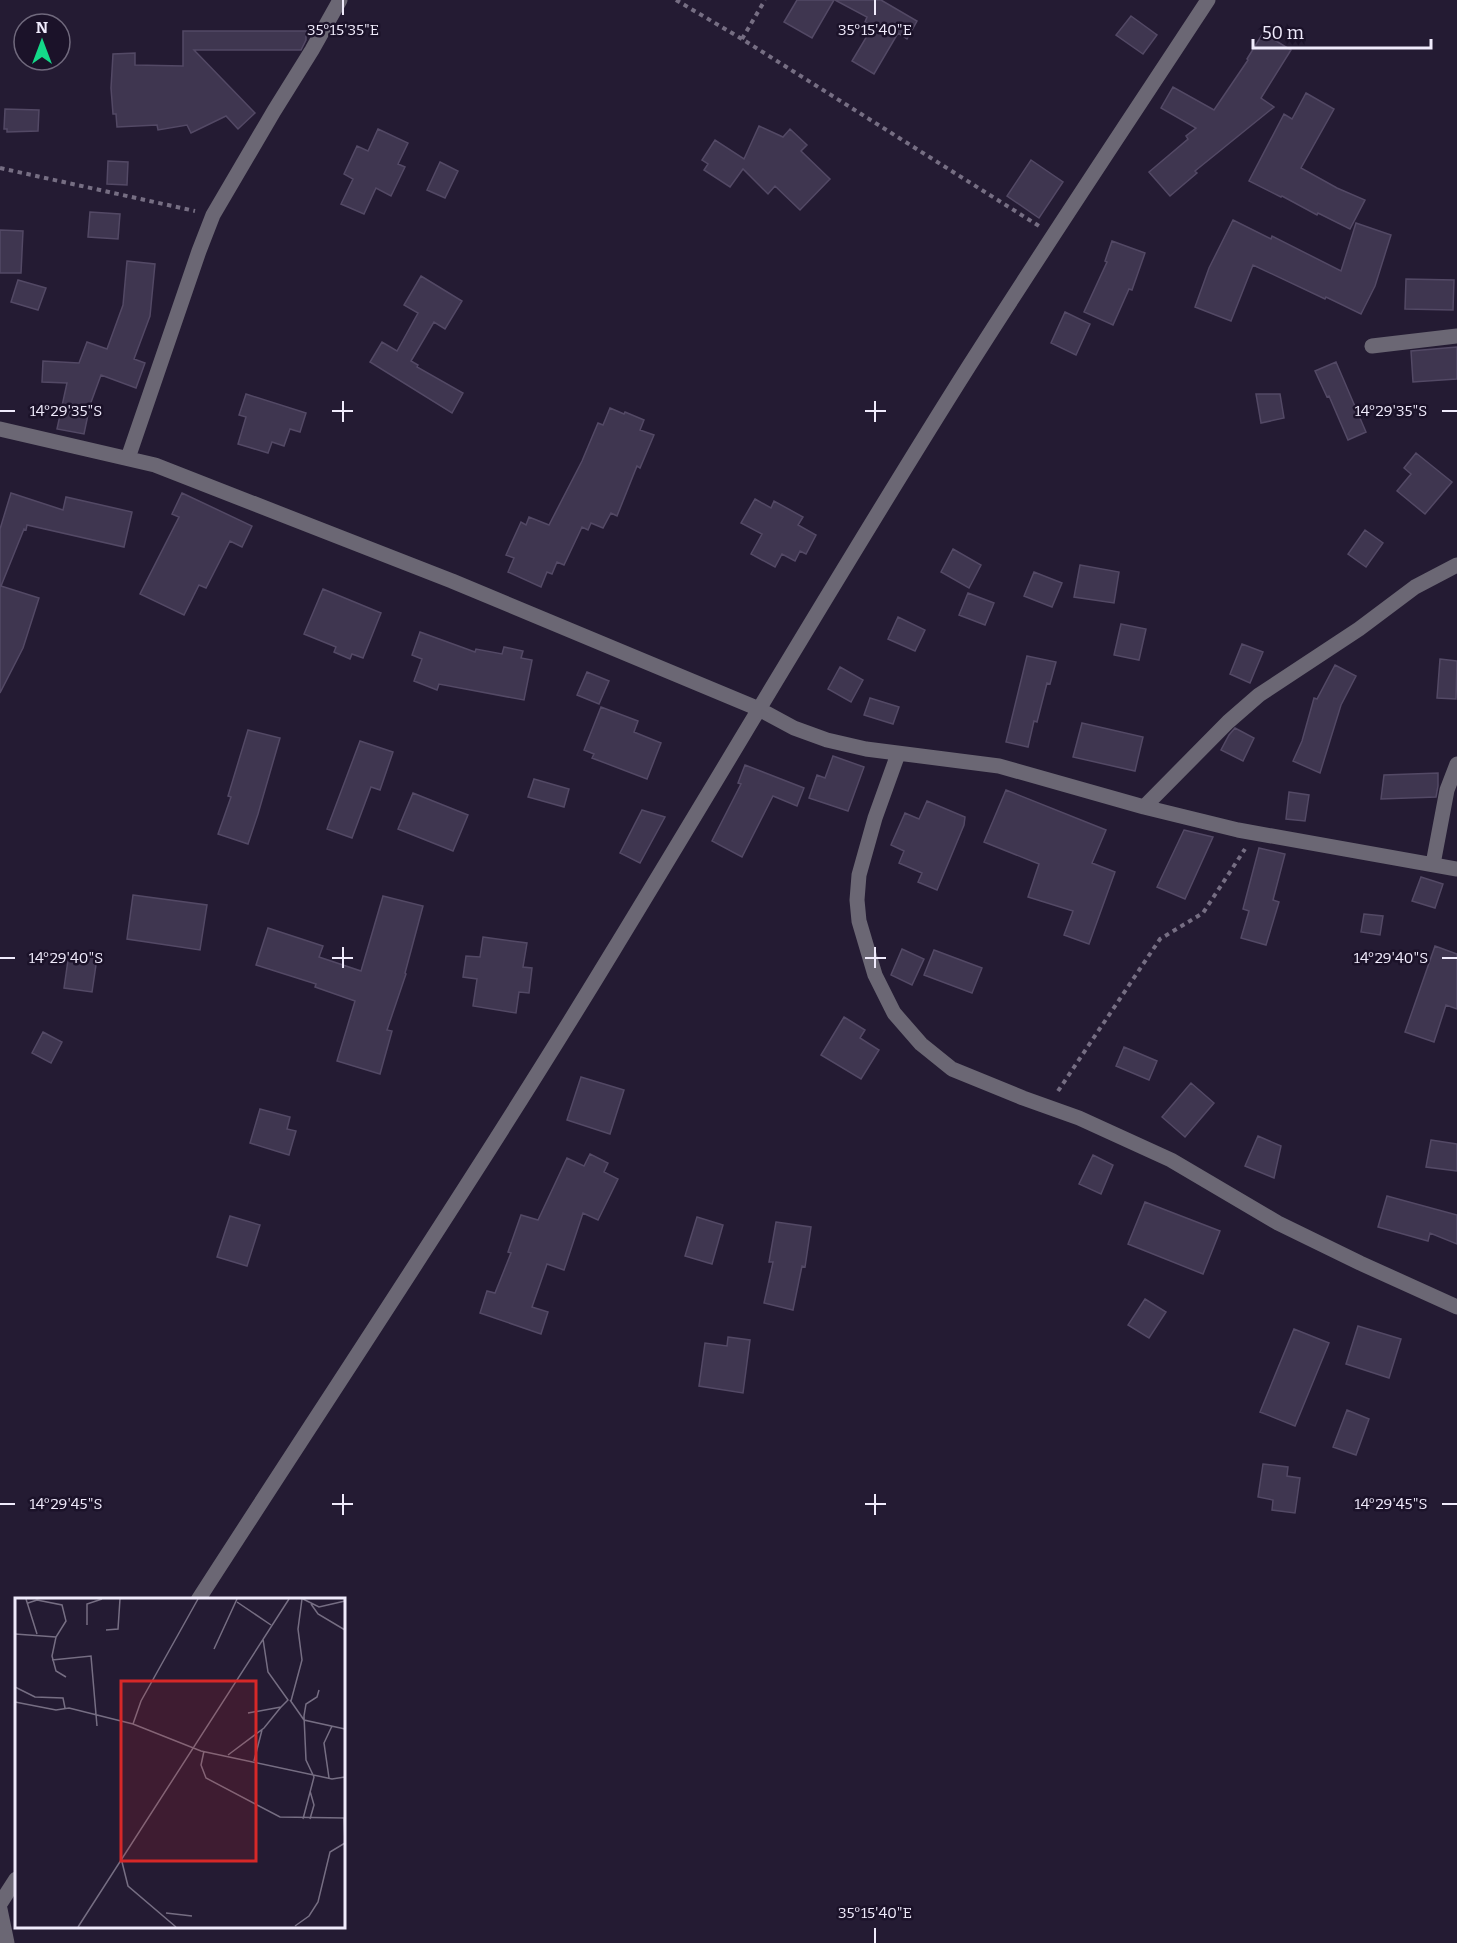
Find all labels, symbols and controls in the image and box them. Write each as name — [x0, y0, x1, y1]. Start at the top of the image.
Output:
north arrow — [12, 12, 72, 72]
scale bar — [1253, 12, 1432, 50]
text: N — [36, 18, 48, 37]
text: 35°15'35"E — [307, 21, 379, 39]
text: 35°15'40"E — [838, 21, 912, 39]
text: 50 m — [1262, 22, 1304, 44]
text: 14°29'35"S — [30, 402, 102, 420]
text: 14°29'35"S — [1355, 402, 1427, 420]
text: 14°29'40"S — [29, 949, 103, 967]
text: 14°29'40"S — [1354, 949, 1428, 967]
text: 14°29'45"S — [30, 1495, 102, 1513]
text: 14°29'45"S — [1355, 1495, 1427, 1513]
inset map — [15, 1598, 345, 1928]
text: 35°15'40"E — [838, 1904, 912, 1922]

